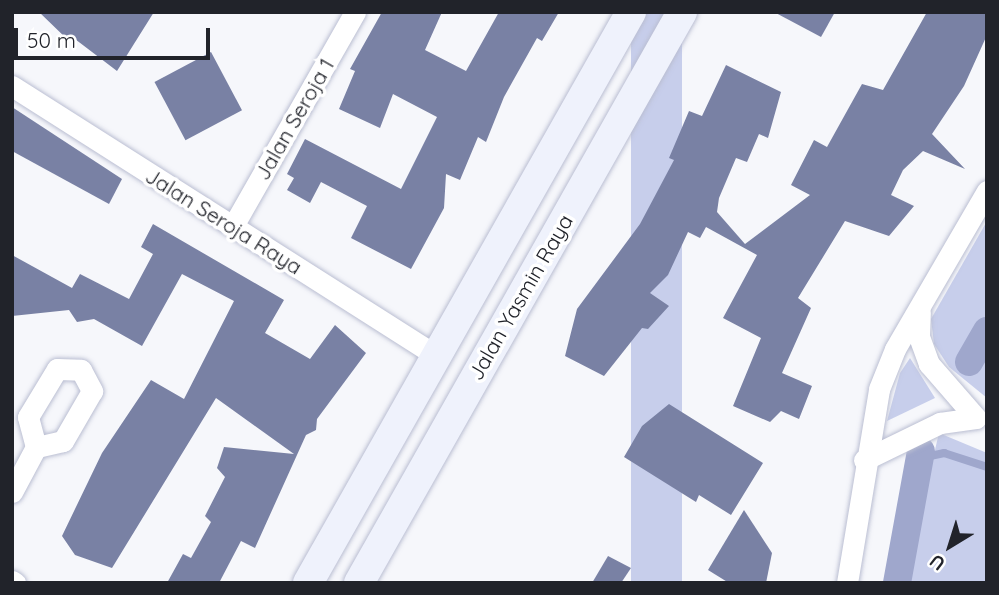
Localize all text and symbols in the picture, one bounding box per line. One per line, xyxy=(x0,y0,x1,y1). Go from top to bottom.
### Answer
scale bar xyxy=(18,14,214,58)
text: 50 m xyxy=(27,27,76,53)
street label: Jalan Seroja 1 xyxy=(249,54,339,184)
street label: Jalan Seroja Raya xyxy=(141,163,307,279)
street label: Jalan Yasmin Raya xyxy=(462,210,578,384)
north arrow xyxy=(915,511,985,581)
text: U xyxy=(924,549,950,576)

